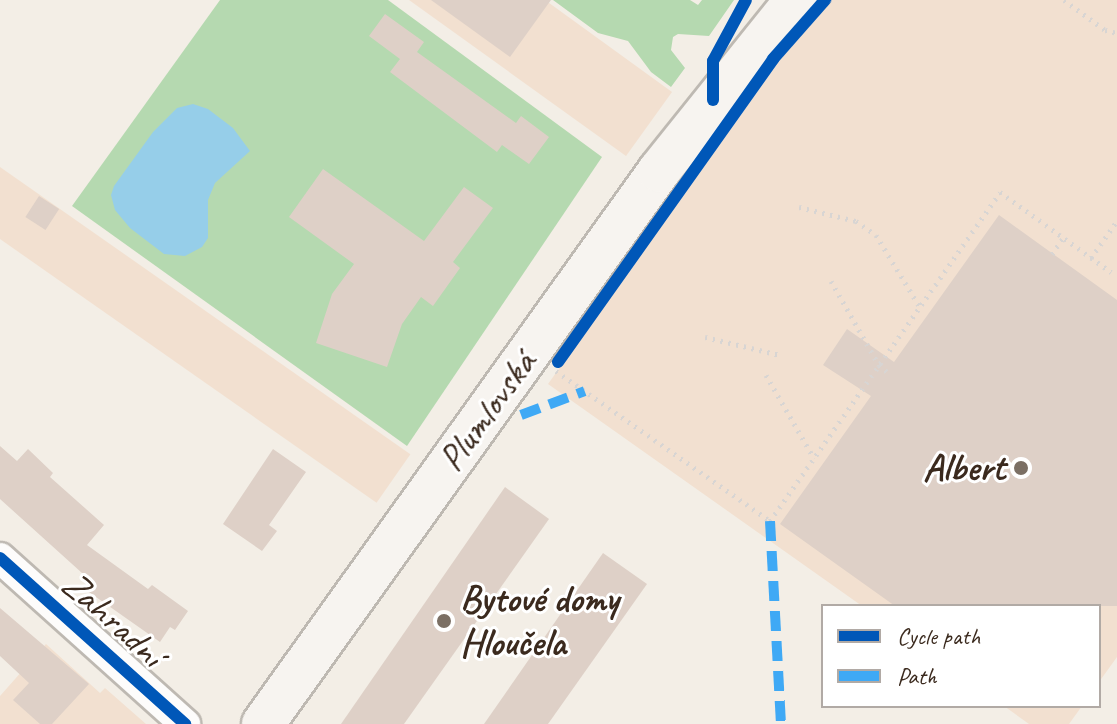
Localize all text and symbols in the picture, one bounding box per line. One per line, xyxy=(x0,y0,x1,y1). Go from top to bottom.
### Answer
street label: Plumlovská xyxy=(428,342,546,480)
place label: Albert xyxy=(923,445,1005,491)
marker: Albert xyxy=(1012,459,1030,477)
street label: Zahradní xyxy=(53,561,173,677)
place label: Bytové domy Hloučela xyxy=(460,576,619,666)
legend xyxy=(821,604,1101,708)
marker: Bytové domy Hloučela xyxy=(435,612,453,630)
text: Cycle path xyxy=(897,621,980,651)
text: Path xyxy=(897,661,937,691)

